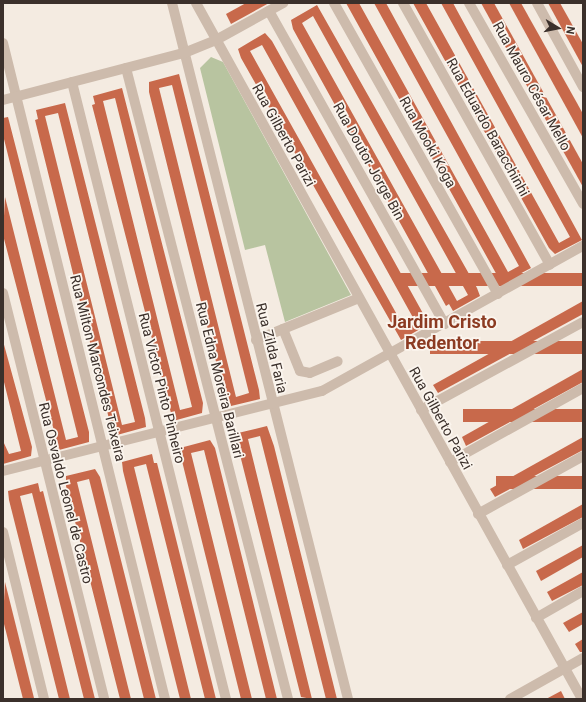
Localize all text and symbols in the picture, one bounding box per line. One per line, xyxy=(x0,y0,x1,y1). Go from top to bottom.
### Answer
north arrow xyxy=(538,8,578,48)
street label: Rua Mauro César Mello xyxy=(489,18,575,154)
text: N xyxy=(563,25,577,35)
street label: Rua Eduardo Baracchinhi xyxy=(443,55,533,199)
street label: Rua Gilberto Parizi xyxy=(249,81,319,189)
street label: Rua Mooki Koga xyxy=(396,93,460,191)
street label: Rua Doutor Jorge Bin xyxy=(330,99,408,223)
street label: Rua Milton Marcondes Teixeira xyxy=(67,273,129,463)
street label: Rua Edna Moreira Barillari xyxy=(192,300,248,460)
street label: Rua Zilda Faria xyxy=(253,301,291,395)
street label: Rua Victor Pinto Pinheiro xyxy=(135,311,189,465)
district label: Jardim Cristo Redentor xyxy=(387,312,497,354)
street label: Rua Gilberto Parizi xyxy=(406,364,476,472)
street label: Rua Osvaldo Leonel de Castro xyxy=(35,401,97,585)

